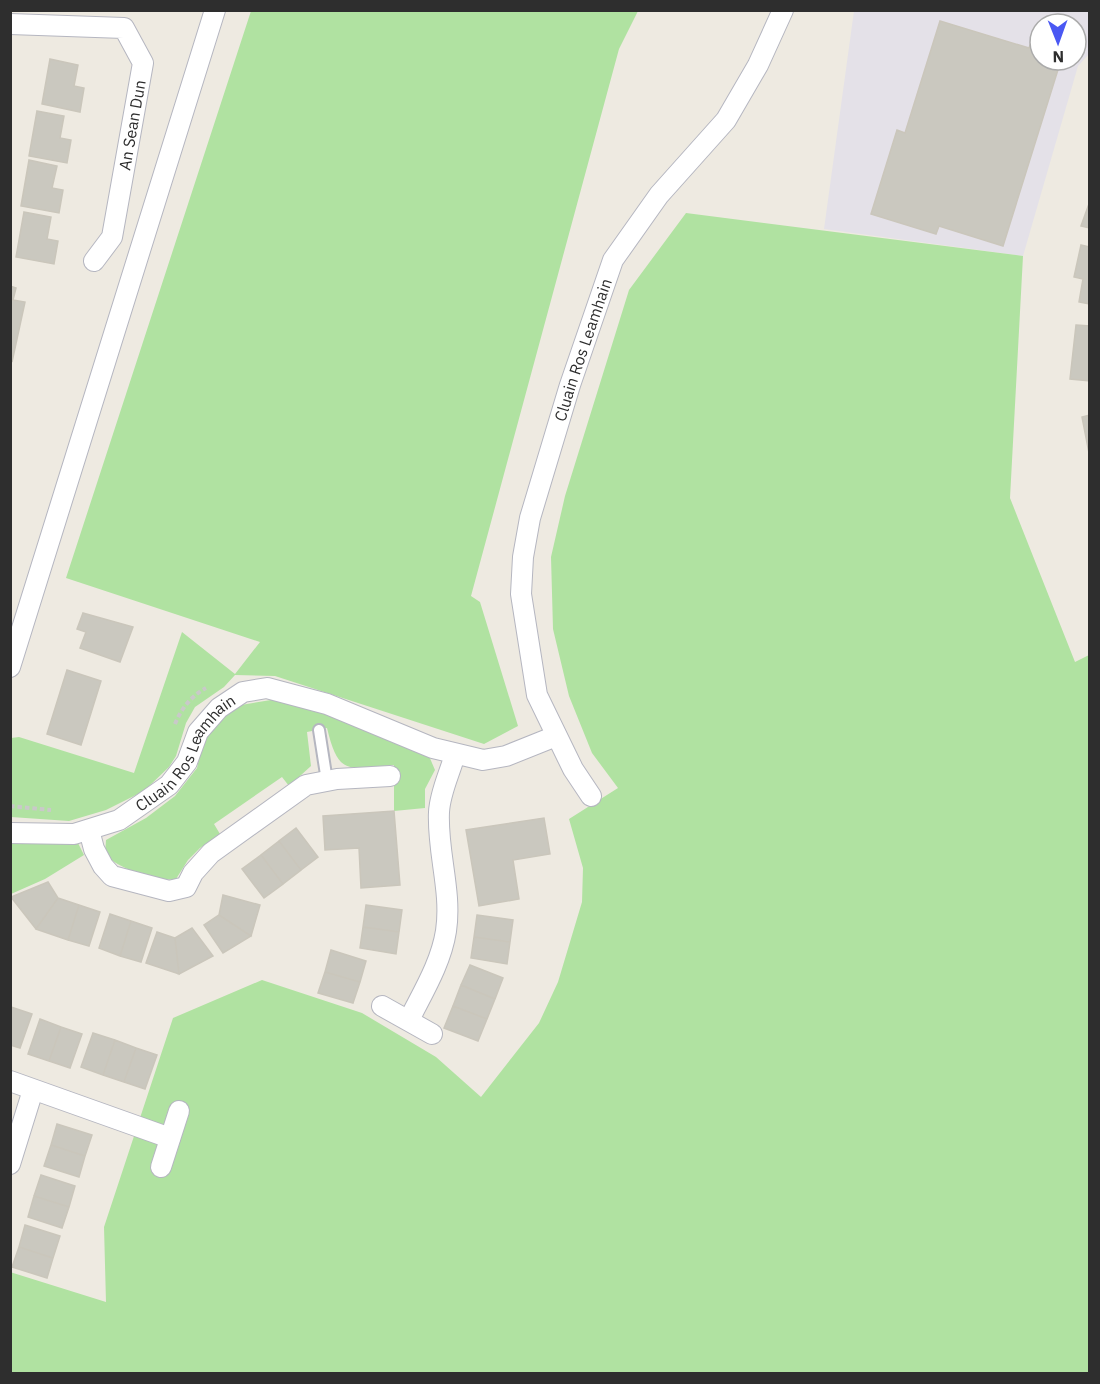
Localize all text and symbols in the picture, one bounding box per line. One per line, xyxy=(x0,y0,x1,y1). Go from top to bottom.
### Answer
north arrow xyxy=(1028,12,1088,72)
text: N xyxy=(1052,47,1064,67)
street label: An Sean Dun xyxy=(114,78,150,172)
street label: Cluain Ros Leamhain xyxy=(550,276,616,424)
street label: Cluain Ros Leamhain xyxy=(131,690,239,815)

